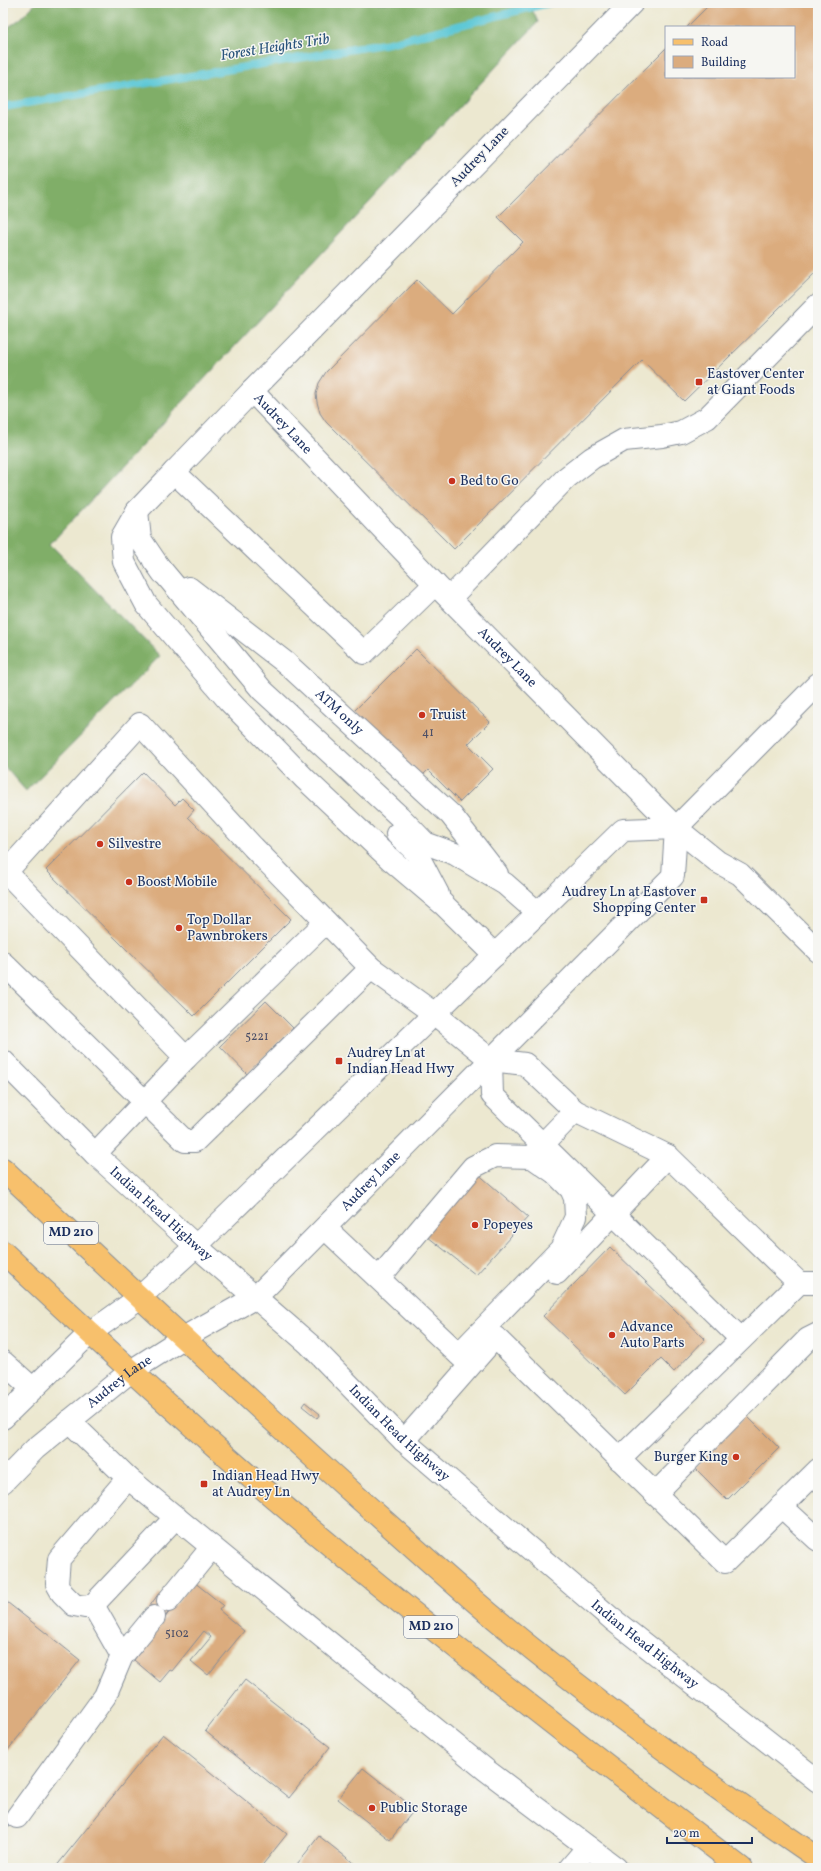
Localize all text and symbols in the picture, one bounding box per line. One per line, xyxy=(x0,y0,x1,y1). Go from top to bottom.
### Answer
legend xyxy=(665,26,795,78)
water label: Forest Heights Trib xyxy=(219,29,331,67)
text: Road xyxy=(701,35,728,51)
text: Building xyxy=(701,55,746,71)
street label: Audrey Lane xyxy=(446,122,514,191)
place label: Eastover Center at Giant Foods xyxy=(707,365,805,400)
marker: Eastover Center at Giant Foods xyxy=(694,377,704,387)
street label: Audrey Lane xyxy=(249,389,317,459)
place label: Bed to Go xyxy=(460,472,519,491)
marker: Bed to Go xyxy=(447,476,457,486)
street label: Audrey Lane xyxy=(473,623,542,692)
street label: ATM only xyxy=(311,685,368,740)
place label: Truist xyxy=(430,706,467,725)
marker: Truist xyxy=(417,710,427,720)
house number: 41 xyxy=(422,725,434,741)
place label: Silvestre xyxy=(108,835,162,854)
marker: Silvestre xyxy=(95,839,105,849)
place label: Boost Mobile xyxy=(137,873,217,892)
marker: Boost Mobile xyxy=(124,877,134,887)
place label: Audrey Ln at Eastover Shopping Center xyxy=(562,883,696,918)
marker: Audrey Ln at Eastover Shopping Center xyxy=(699,895,709,905)
place label: Top Dollar Pawnbrokers xyxy=(187,911,268,946)
marker: Top Dollar Pawnbrokers xyxy=(174,923,184,933)
house number: 5221 xyxy=(245,1029,269,1045)
place label: Audrey Ln at Indian Head Hwy xyxy=(347,1044,455,1079)
marker: Audrey Ln at Indian Head Hwy xyxy=(334,1056,344,1066)
street label: Audrey Lane xyxy=(337,1147,405,1215)
street label: Indian Head Highway xyxy=(105,1162,217,1266)
place label: Popeyes xyxy=(483,1216,533,1235)
marker: Popeyes xyxy=(470,1220,480,1230)
road number: MD 210 xyxy=(44,1222,98,1244)
place label: Advance Auto Parts xyxy=(620,1318,684,1353)
marker: Advance Auto Parts xyxy=(607,1330,617,1340)
street label: Audrey Lane xyxy=(83,1350,156,1413)
street label: Indian Head Highway xyxy=(344,1380,454,1486)
place label: Burger King xyxy=(654,1448,728,1467)
marker: Burger King xyxy=(731,1452,741,1462)
place label: Indian Head Hwy at Audrey Ln xyxy=(212,1467,320,1502)
marker: Indian Head Hwy at Audrey Ln xyxy=(199,1479,209,1489)
street label: Indian Head Highway xyxy=(587,1595,703,1694)
road number: MD 210 xyxy=(404,1616,458,1638)
house number: 5102 xyxy=(165,1626,189,1642)
place label: Public Storage xyxy=(380,1799,468,1818)
marker: Public Storage xyxy=(367,1803,377,1813)
scale bar xyxy=(667,1819,752,1845)
text: 20 m xyxy=(673,1826,700,1842)

